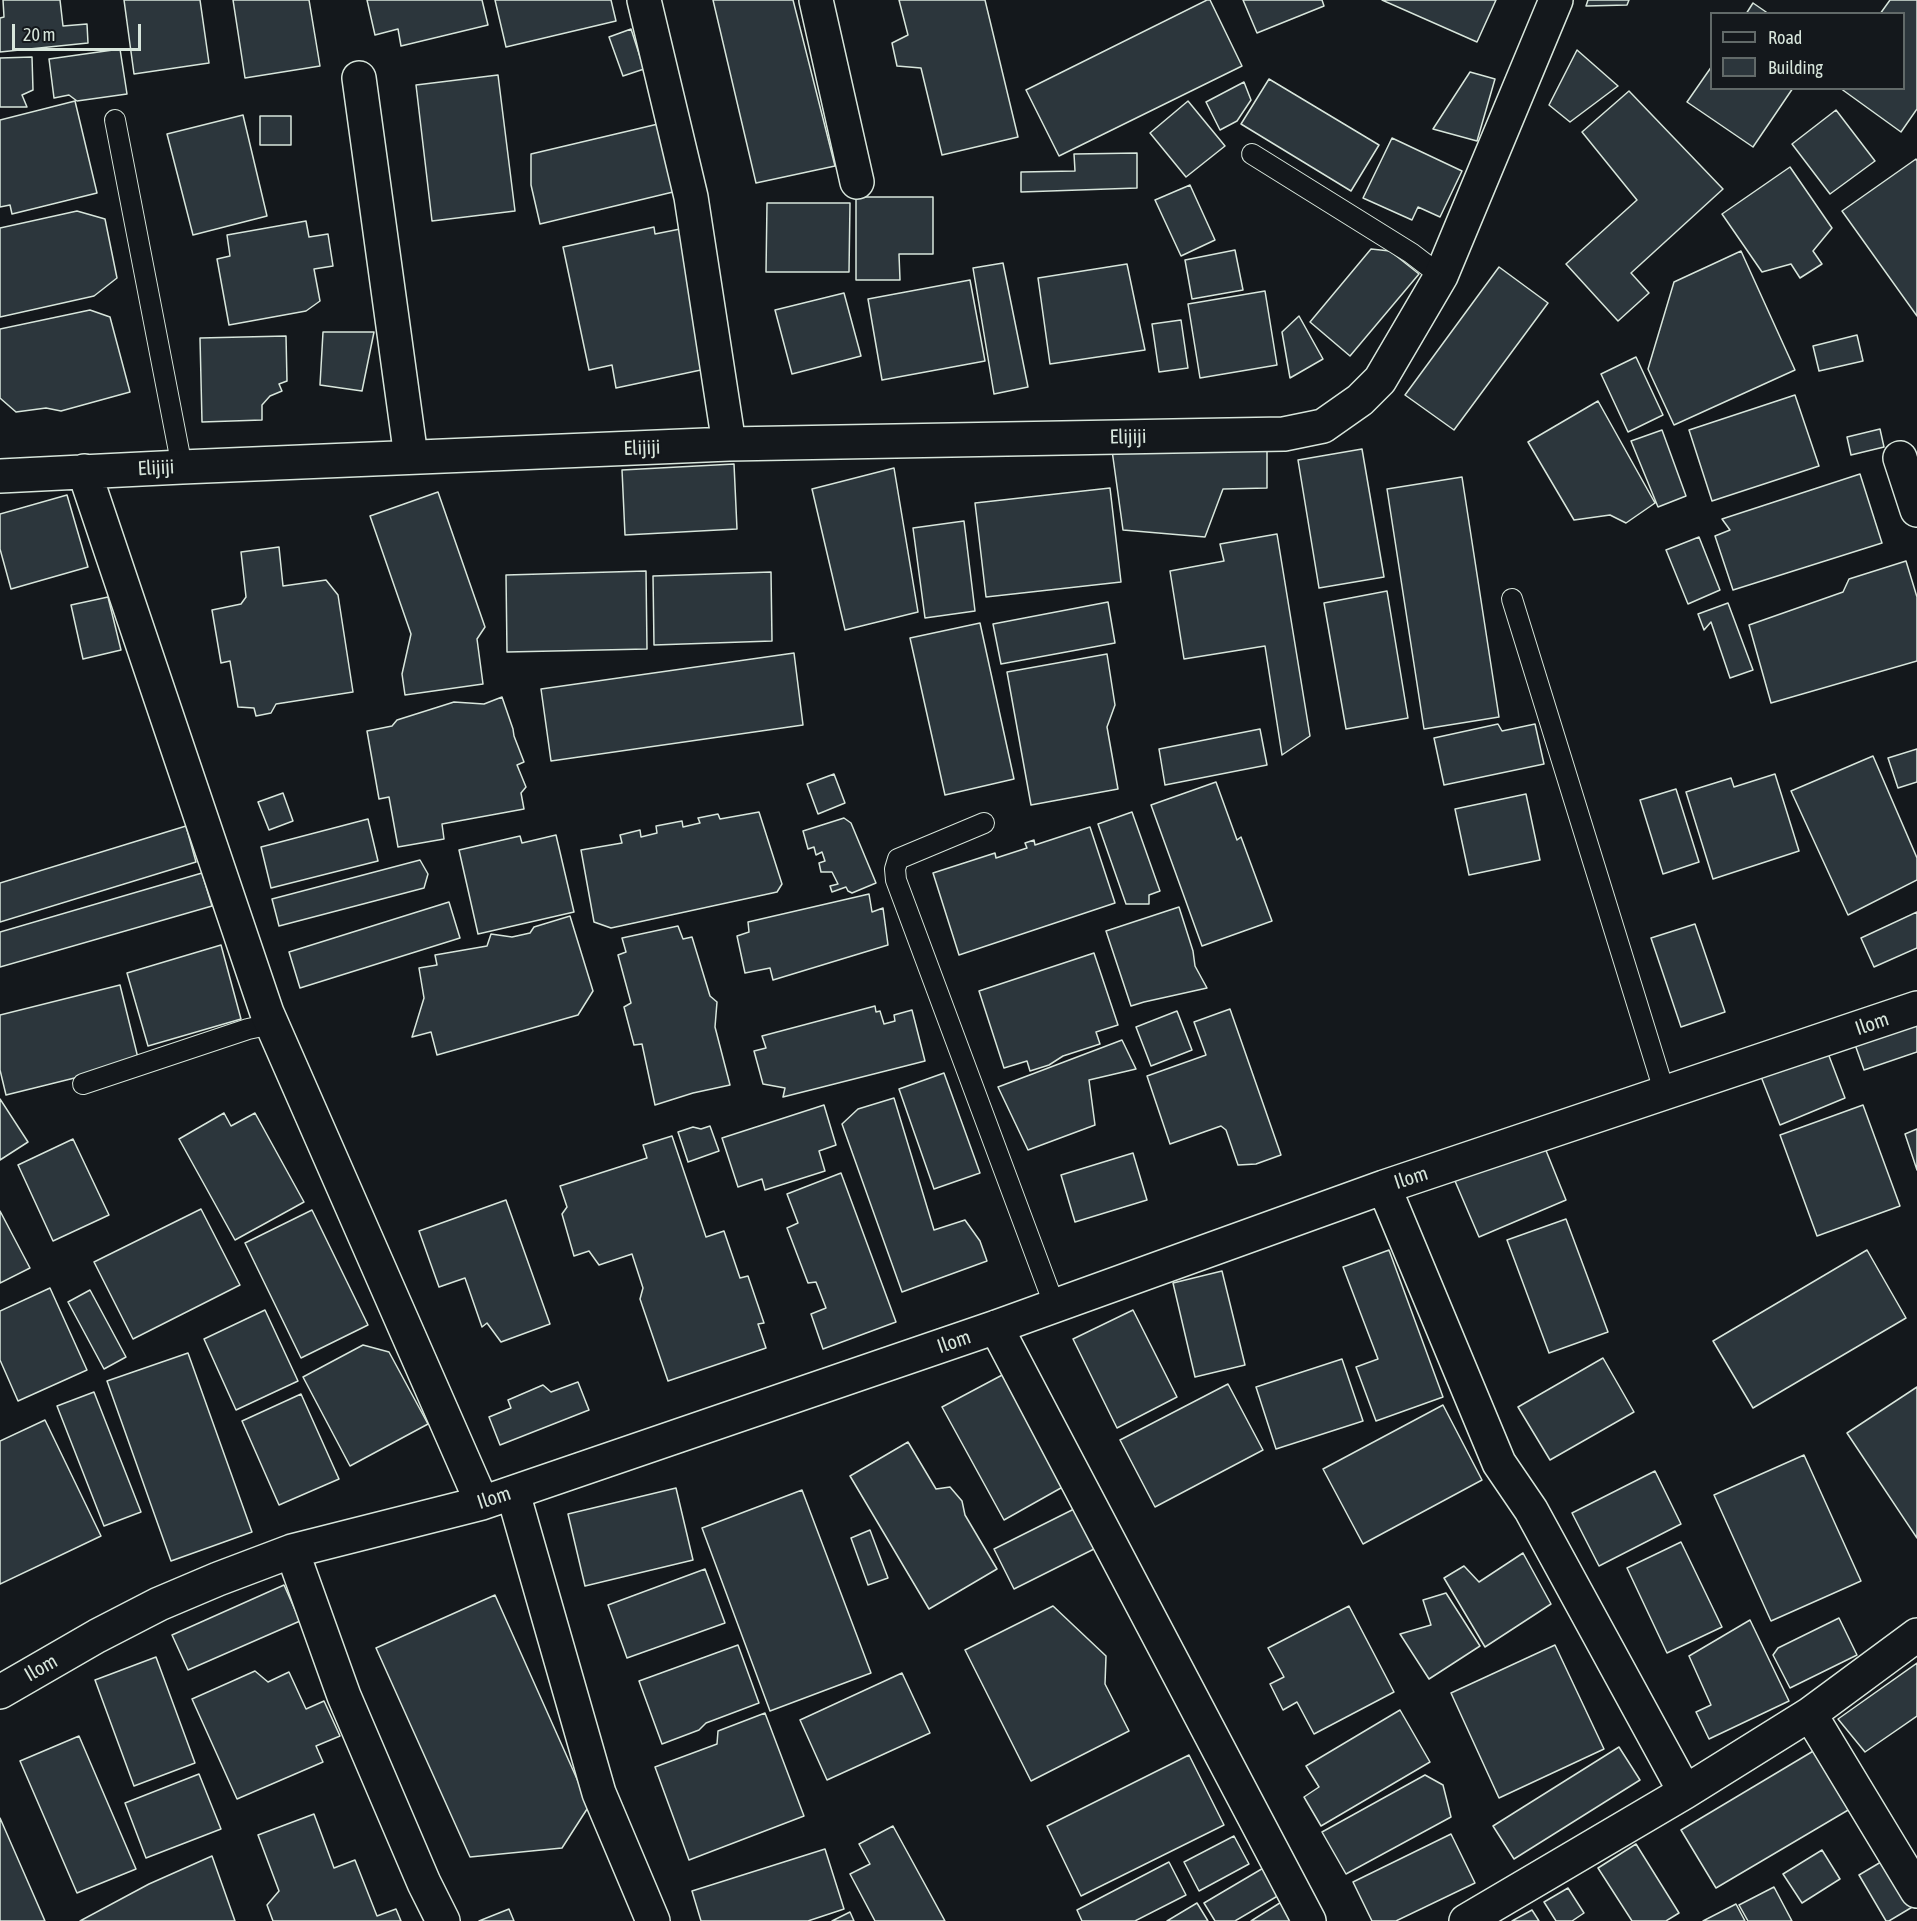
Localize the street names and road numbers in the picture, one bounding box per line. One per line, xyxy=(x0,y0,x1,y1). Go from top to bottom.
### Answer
street label: Elijiji xyxy=(1109,425,1147,449)
street label: Elijiji xyxy=(623,435,661,461)
street label: Elijiji xyxy=(137,455,175,481)
street label: Ilom xyxy=(1852,1007,1892,1041)
street label: Ilom xyxy=(1391,1161,1431,1195)
street label: Ilom xyxy=(934,1325,974,1359)
street label: Ilom xyxy=(474,1481,514,1515)
street label: Ilom xyxy=(20,1649,62,1687)

